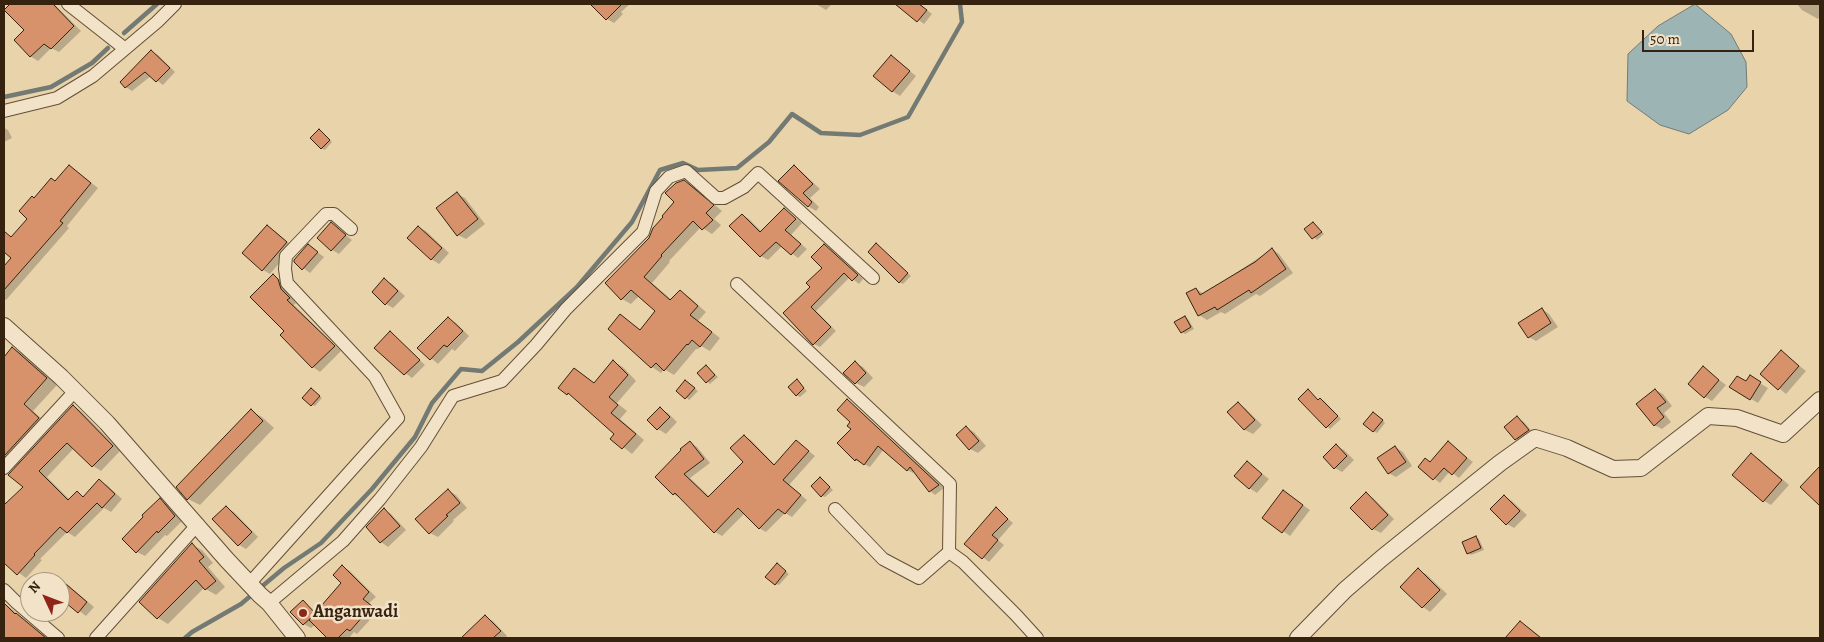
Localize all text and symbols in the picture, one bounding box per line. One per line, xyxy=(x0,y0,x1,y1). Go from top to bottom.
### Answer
scale bar xyxy=(1644,20,1756,52)
text: 50 m xyxy=(1650,29,1680,49)
north arrow xyxy=(20,572,70,622)
text: N xyxy=(24,577,45,597)
place label: Anganwadi xyxy=(313,602,398,624)
marker: Anganwadi xyxy=(297,607,309,619)

